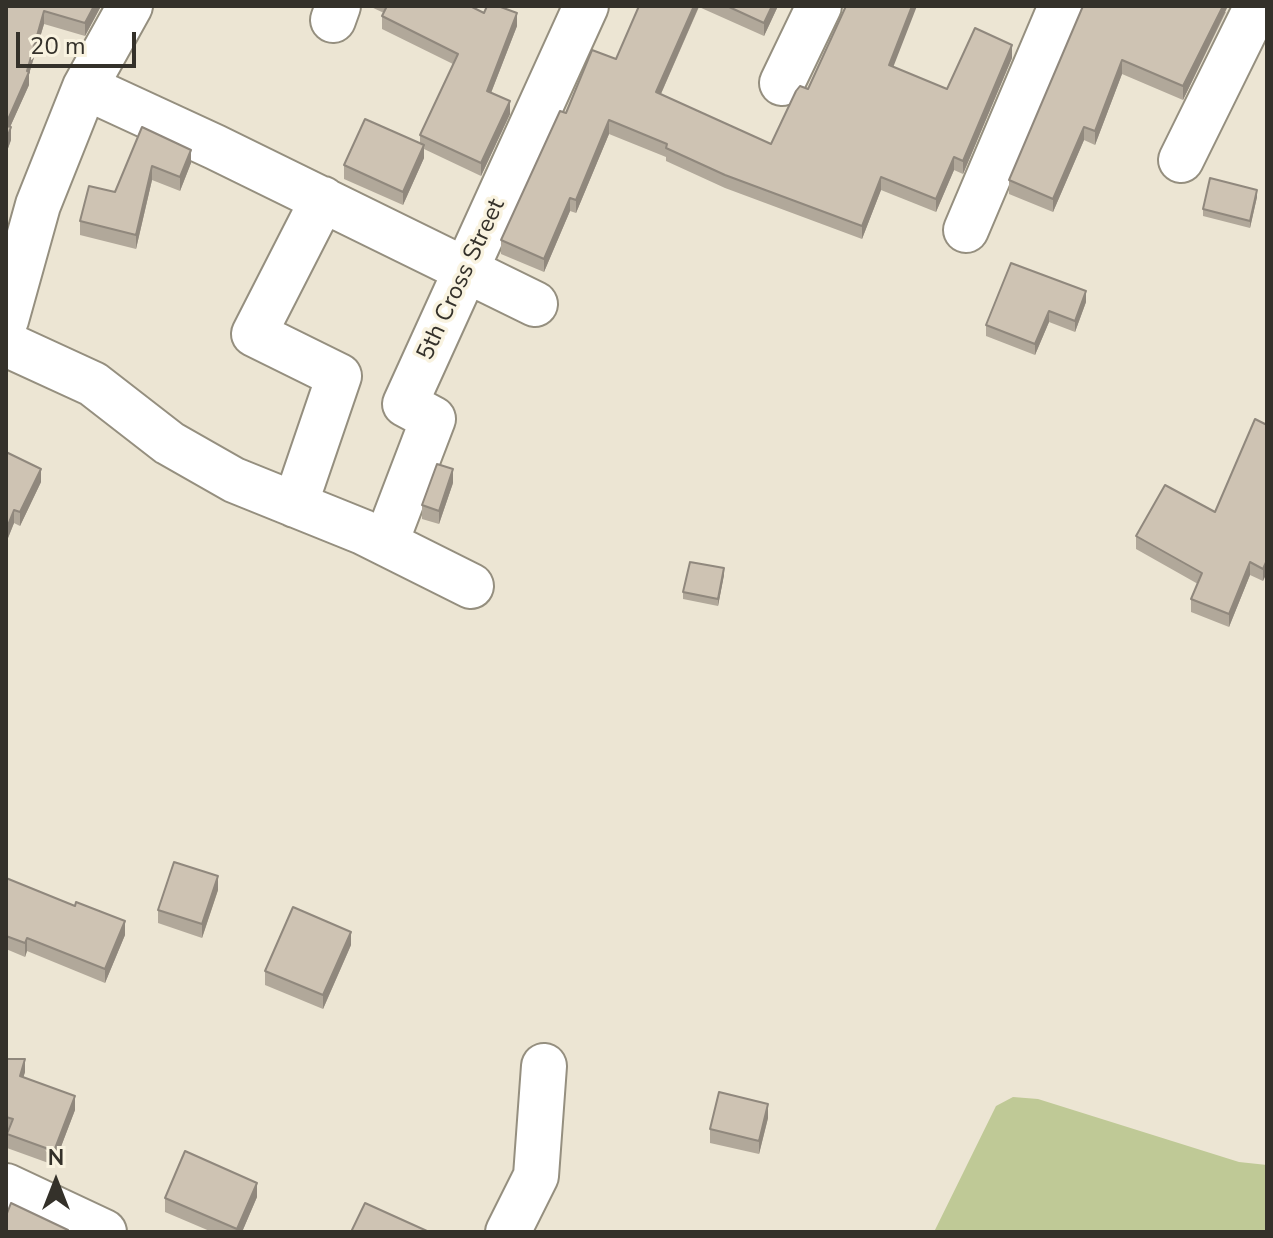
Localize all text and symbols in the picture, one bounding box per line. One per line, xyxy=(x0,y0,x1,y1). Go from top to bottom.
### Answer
scale bar xyxy=(20,16,140,66)
text: 20 m xyxy=(30,30,86,62)
street label: 5th Cross Street xyxy=(412,194,512,366)
north arrow xyxy=(16,1142,96,1222)
text: N xyxy=(48,1143,64,1173)

